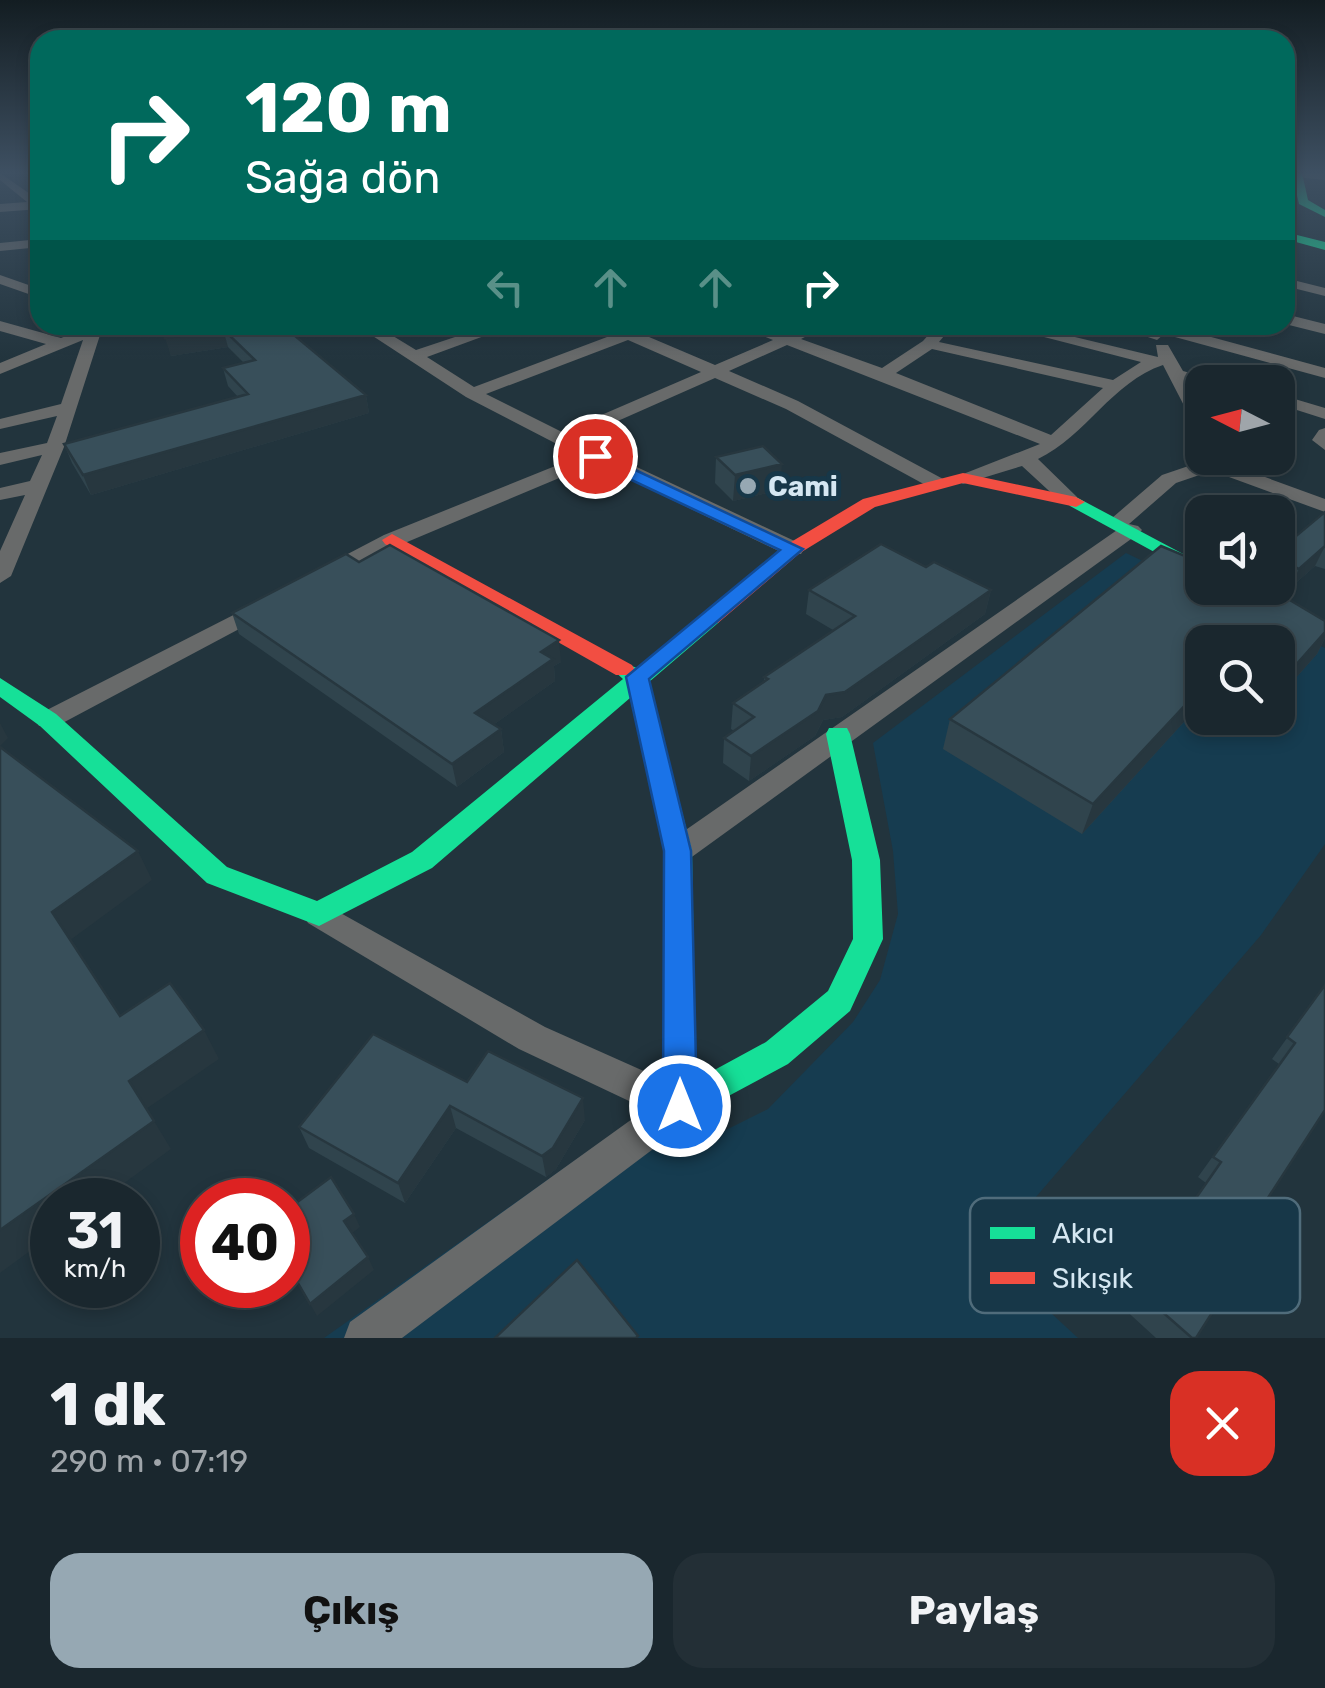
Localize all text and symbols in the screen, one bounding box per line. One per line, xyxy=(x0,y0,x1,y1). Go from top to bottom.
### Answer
text: 120 m xyxy=(245,67,452,150)
icon: right xyxy=(80,70,210,200)
text: Sağa dön xyxy=(245,151,440,204)
icon: left xyxy=(478,260,533,315)
icon: ahead xyxy=(583,260,638,315)
icon: ahead xyxy=(688,260,743,315)
icon: right xyxy=(793,260,848,315)
north arrow xyxy=(1185,365,1295,475)
map controls xyxy=(1185,365,1295,735)
pin xyxy=(553,414,638,499)
icon: arrive xyxy=(568,429,623,484)
place label: Cami xyxy=(768,470,838,503)
marker: Cami xyxy=(737,475,759,497)
button: sound xyxy=(1185,495,1295,605)
button: search xyxy=(1185,625,1295,735)
position arrow xyxy=(628,1054,732,1158)
speed limit sign: 40 xyxy=(180,1178,310,1308)
legend xyxy=(970,1198,1300,1313)
text: 31 xyxy=(66,1201,124,1261)
text: Akıcı xyxy=(1052,1217,1114,1250)
text: km/h xyxy=(64,1254,126,1283)
text: Sıkışık xyxy=(1052,1262,1133,1295)
text: 1 dk xyxy=(50,1369,166,1440)
button: close xyxy=(1170,1371,1275,1476)
text: 290 m · 07:19 xyxy=(50,1442,248,1480)
button: Çıkış xyxy=(50,1553,653,1668)
button: Paylaş xyxy=(673,1553,1275,1668)

